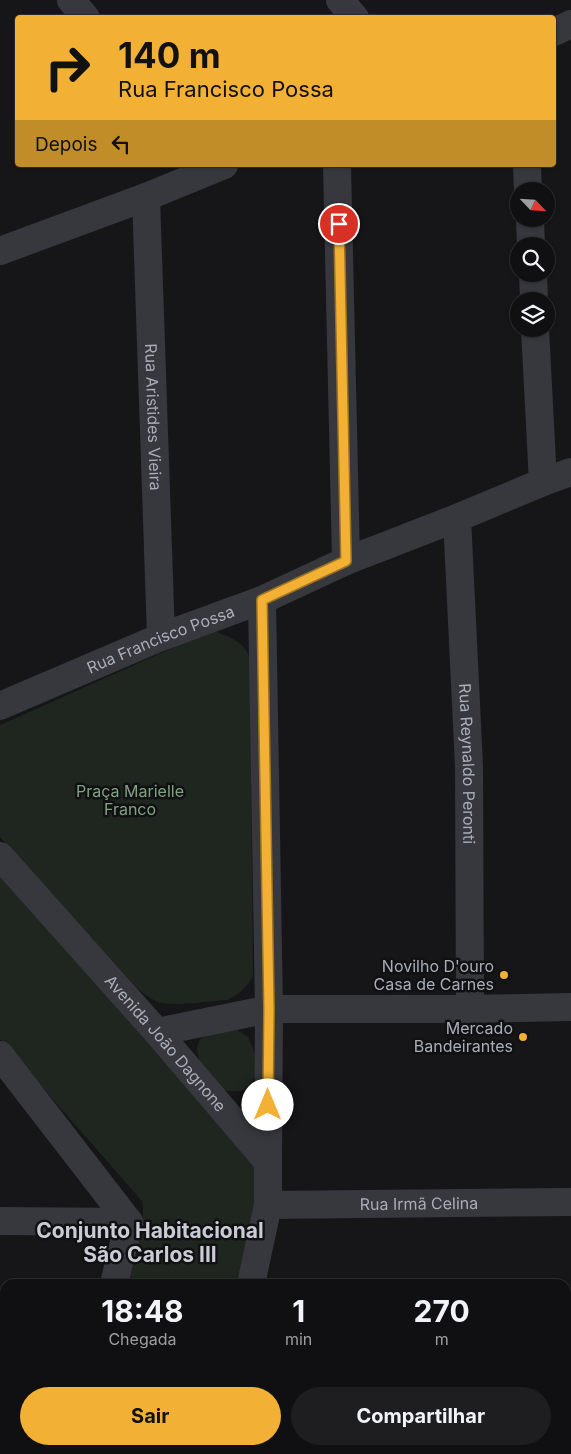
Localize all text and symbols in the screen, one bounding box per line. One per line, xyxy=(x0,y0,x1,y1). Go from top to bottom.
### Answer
text: 140 m xyxy=(118,34,221,76)
icon: right xyxy=(35,35,100,100)
text: Rua Francisco Possa xyxy=(118,76,334,102)
icon: left xyxy=(107,130,135,158)
text: Depois xyxy=(35,133,97,156)
north arrow xyxy=(510,182,555,228)
map controls xyxy=(510,182,555,337)
pin xyxy=(318,203,360,245)
icon: arrive xyxy=(325,210,353,238)
button: search xyxy=(510,237,555,282)
button: layers xyxy=(510,292,555,337)
street label: Rua Aristides Vieira xyxy=(141,343,166,491)
street label: Rua Francisco Possa xyxy=(84,601,237,678)
street label: Rua Reynaldo Peronti xyxy=(455,683,479,844)
park label: Praça Marielle Franco xyxy=(76,781,184,819)
place label: Novilho D'ouro Casa de Carnes xyxy=(374,956,494,994)
marker: Novilho D'ouro Casa de Carnes xyxy=(498,969,510,981)
street label: Avenida João Dagnone xyxy=(101,971,231,1116)
place label: Mercado Bandeirantes xyxy=(414,1018,513,1056)
marker: Mercado Bandeirantes xyxy=(517,1031,529,1043)
position arrow xyxy=(241,1078,293,1130)
street label: Rua Irmã Celina xyxy=(360,1193,478,1214)
district label: Conjunto Habitacional São Carlos III xyxy=(36,1218,264,1267)
text: 18:48 xyxy=(101,1293,184,1329)
text: 1 xyxy=(292,1293,305,1329)
text: 270 xyxy=(414,1293,470,1329)
text: Chegada xyxy=(108,1329,176,1349)
text: min xyxy=(285,1329,312,1349)
text: m xyxy=(435,1329,449,1349)
button: Sair xyxy=(20,1387,281,1445)
button: Compartilhar xyxy=(291,1387,551,1445)

